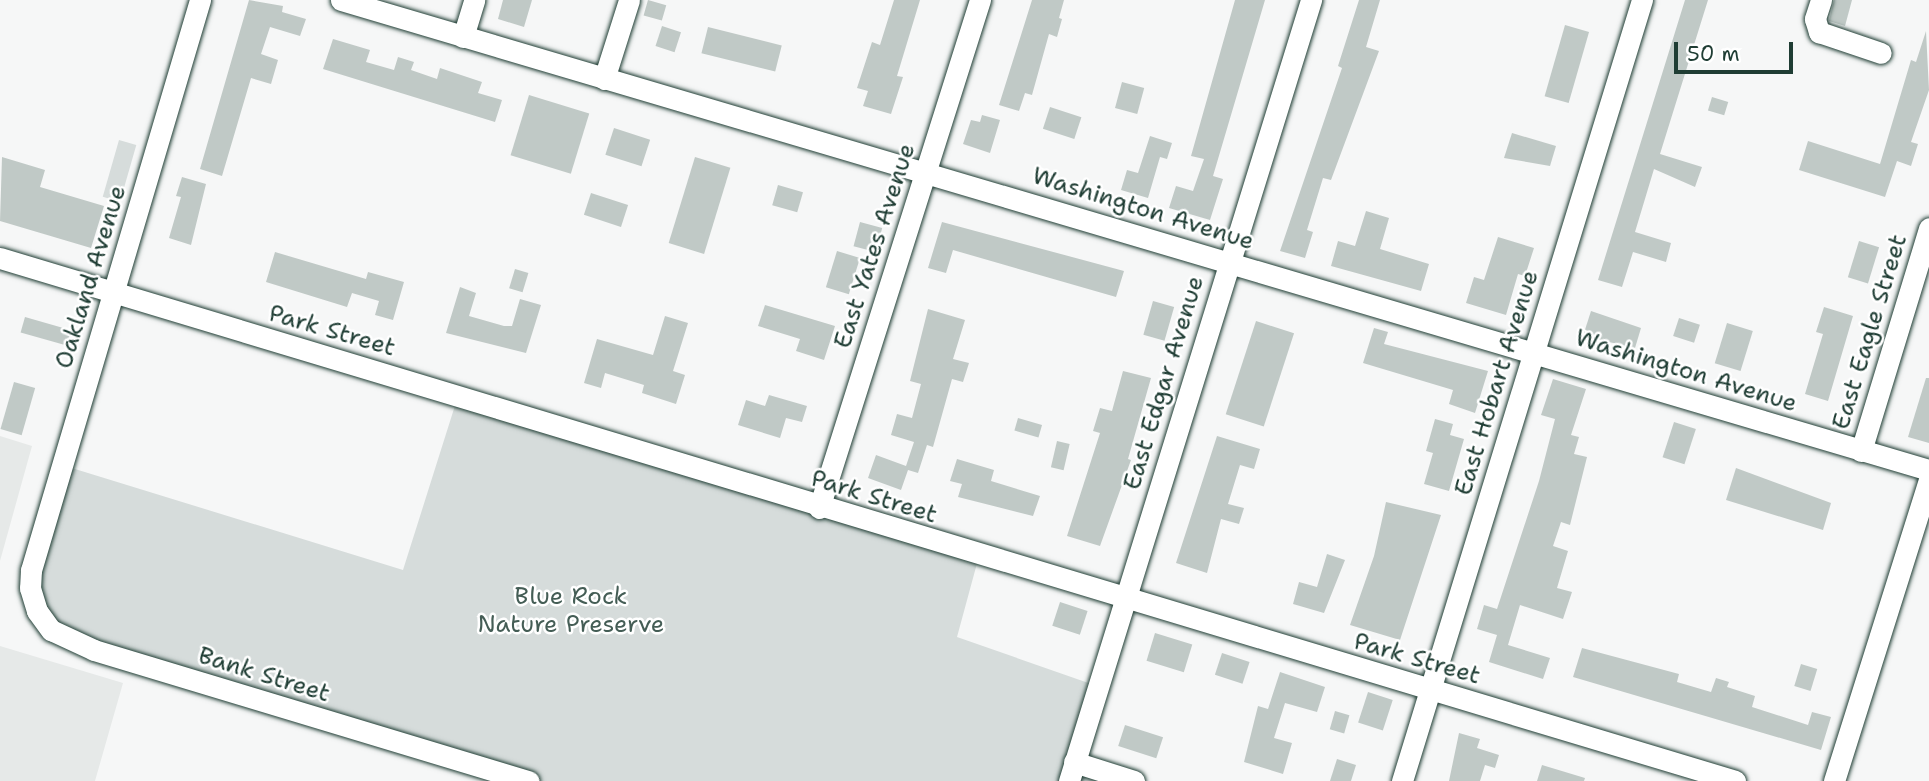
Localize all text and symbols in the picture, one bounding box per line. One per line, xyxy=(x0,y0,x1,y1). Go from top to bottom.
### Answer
scale bar xyxy=(1677,28,1796,72)
text: 50 m xyxy=(1687,40,1740,68)
street label: East Yates Avenue xyxy=(828,140,922,352)
street label: Washington Avenue xyxy=(1029,162,1257,256)
street label: Oakland Avenue xyxy=(49,182,133,372)
street label: East Eagle Street xyxy=(1827,231,1913,433)
street label: East Hobart Avenue xyxy=(1449,267,1545,499)
street label: East Edgar Avenue xyxy=(1118,273,1210,493)
street label: Park Street xyxy=(265,299,399,363)
street label: Washington Avenue xyxy=(1572,324,1800,418)
street label: Park Street xyxy=(808,464,940,530)
park label: Blue Rock Nature Preserve xyxy=(478,583,664,639)
street label: Park Street xyxy=(1350,627,1484,691)
street label: Bank Street xyxy=(195,641,333,709)

